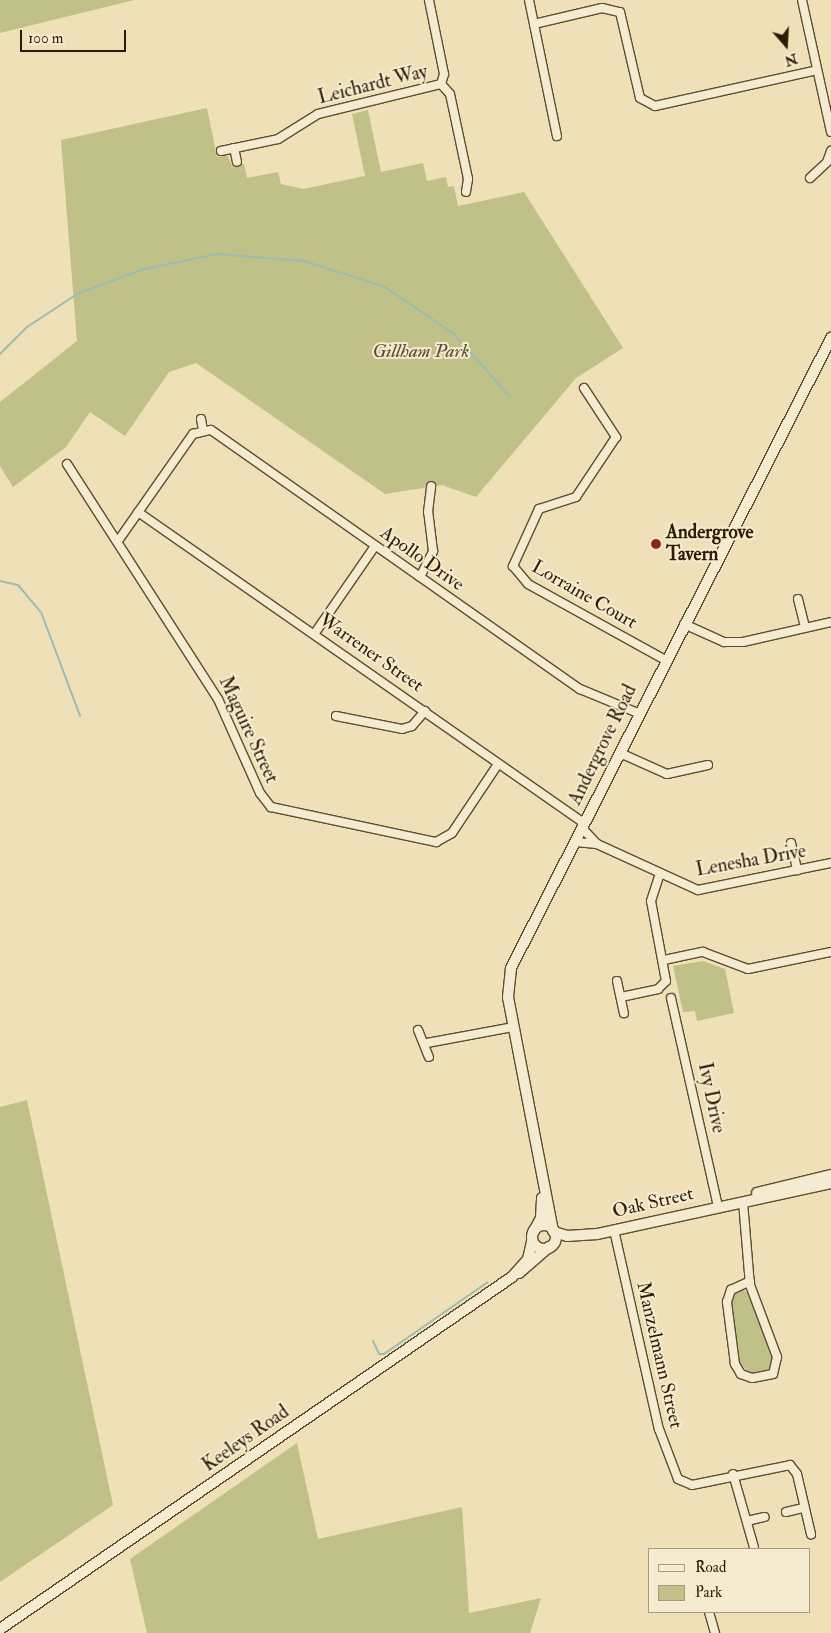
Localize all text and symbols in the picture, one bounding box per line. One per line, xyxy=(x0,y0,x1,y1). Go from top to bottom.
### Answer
scale bar xyxy=(22,20,129,52)
north arrow xyxy=(761,20,811,70)
text: 100 m xyxy=(28,29,63,48)
text: N xyxy=(782,50,800,70)
street label: Leichardt Way xyxy=(316,60,430,110)
park label: Gillham Park xyxy=(373,341,469,363)
street label: Apollo Drive xyxy=(376,522,468,596)
place label: Andergrove Tavern xyxy=(666,522,753,566)
marker: Andergrove Tavern xyxy=(650,538,662,550)
street label: Lorraine Court xyxy=(527,556,641,634)
street label: Warrener Street xyxy=(314,609,428,697)
street label: Maguire Street xyxy=(213,673,283,787)
street label: Andergrove Road xyxy=(564,681,642,809)
street label: Lenesha Drive xyxy=(694,840,808,882)
street label: Ivy Drive xyxy=(692,1061,730,1135)
street label: Oak Street xyxy=(610,1183,696,1223)
street label: Manzelmann Street xyxy=(631,1279,687,1431)
street label: Keeleys Road xyxy=(198,1401,294,1477)
legend xyxy=(648,1548,811,1613)
text: Road xyxy=(695,1558,726,1577)
text: Park xyxy=(695,1583,722,1602)

